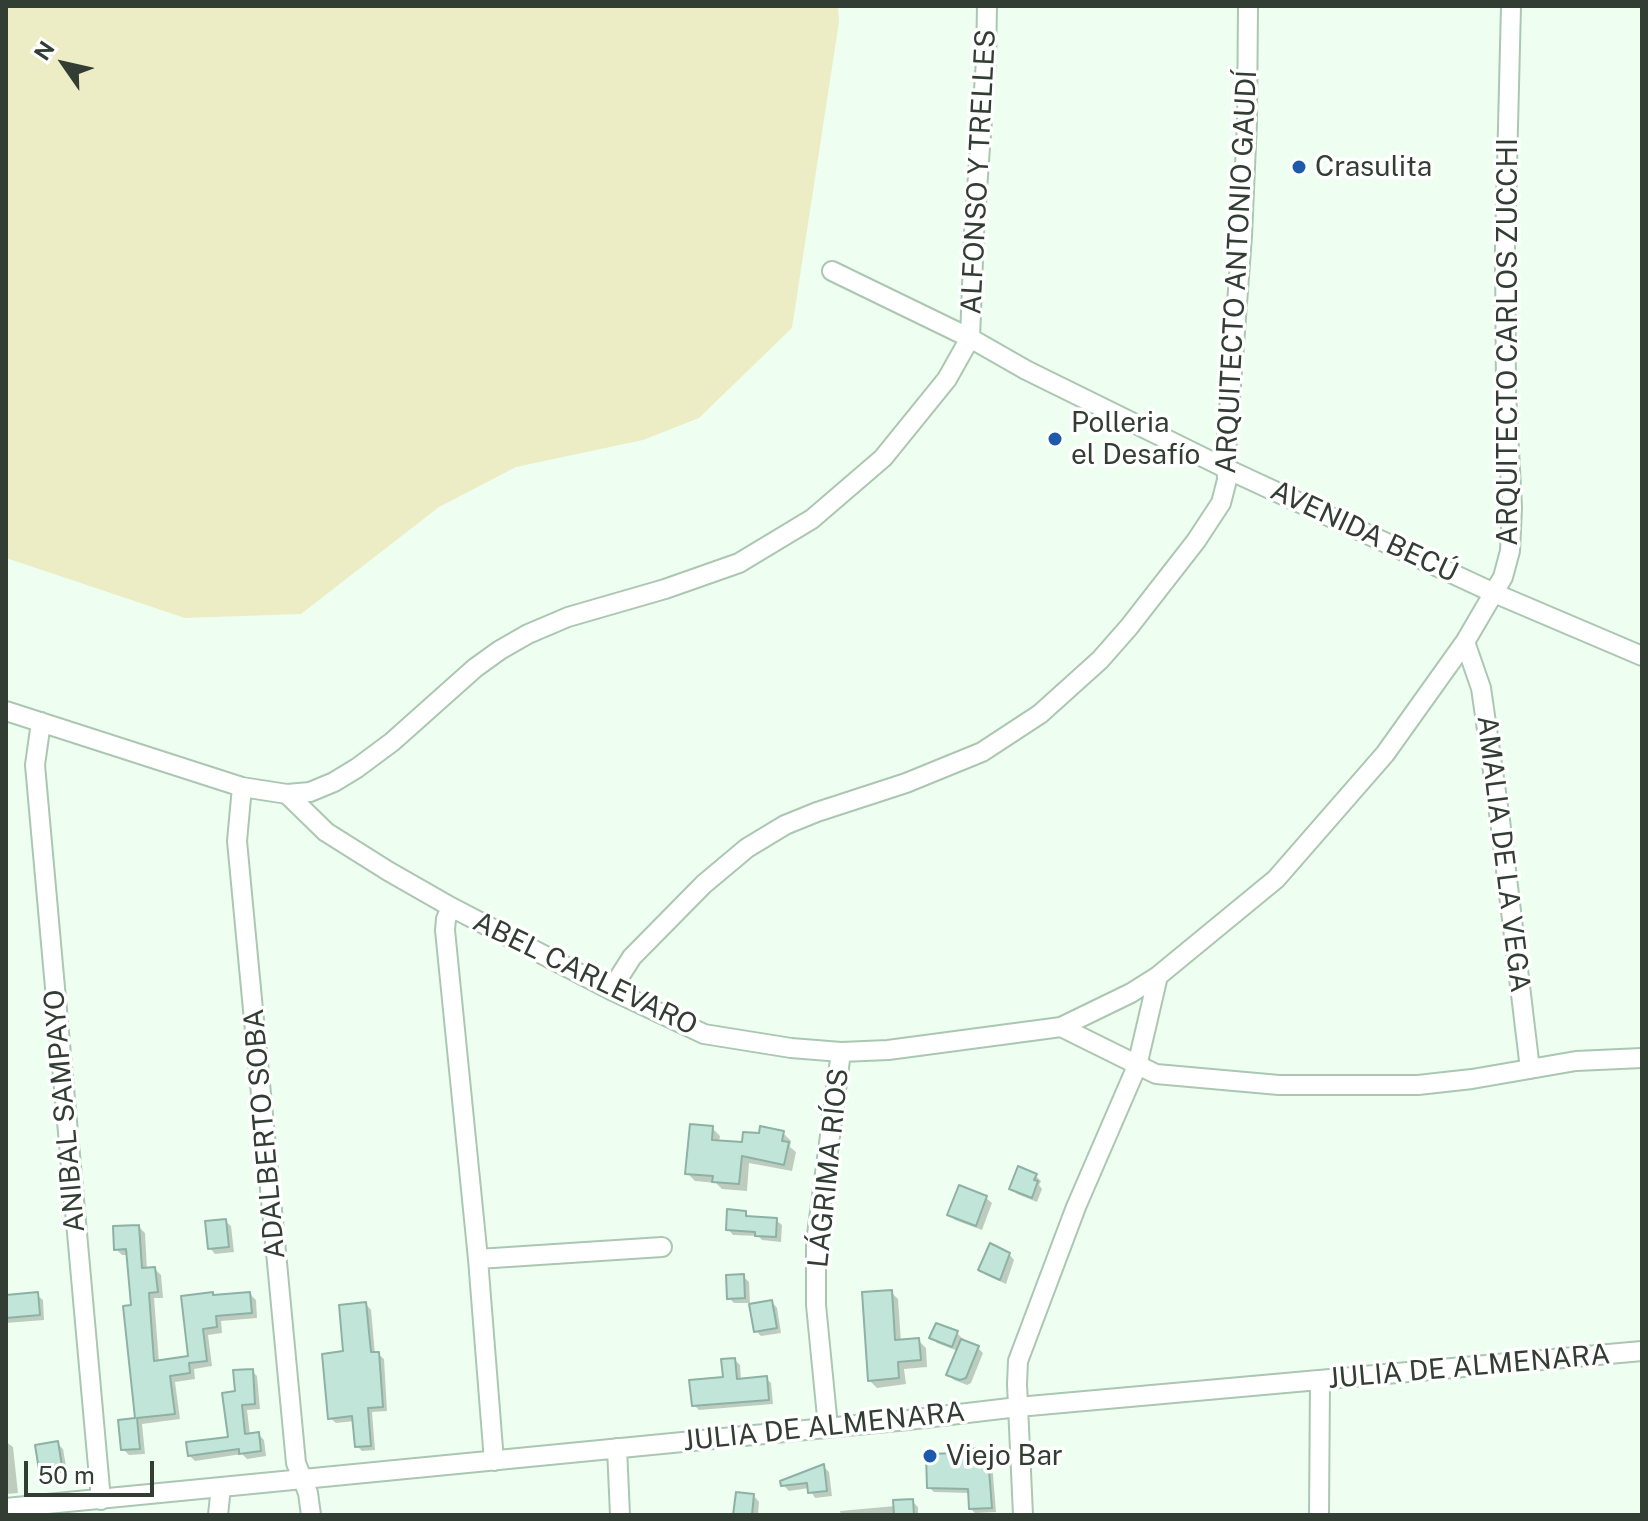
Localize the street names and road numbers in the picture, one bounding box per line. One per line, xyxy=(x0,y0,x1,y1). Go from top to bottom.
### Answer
street label: ALFONSO Y TRELLES xyxy=(955,29,1003,315)
street label: ARQUITECTO ANTONIO GAUDÍ xyxy=(1210,69,1264,475)
street label: ARQUITECTO CARLOS ZUCCHI xyxy=(1491,138,1525,546)
street label: AVENIDA BECÚ xyxy=(1265,474,1463,590)
street label: AMALIA DE LA VEGA xyxy=(1469,714,1537,994)
street label: ABEL CARLEVARO xyxy=(467,905,703,1043)
street label: ANIBAL SAMPAYO xyxy=(38,988,92,1234)
street label: ADALBERTO SOBA xyxy=(237,1008,293,1260)
street label: LÁGRIMA RÍOS xyxy=(802,1067,856,1269)
street label: JULIA DE ALMENARA xyxy=(1326,1338,1612,1396)
street label: JULIA DE ALMENARA xyxy=(681,1395,967,1459)

